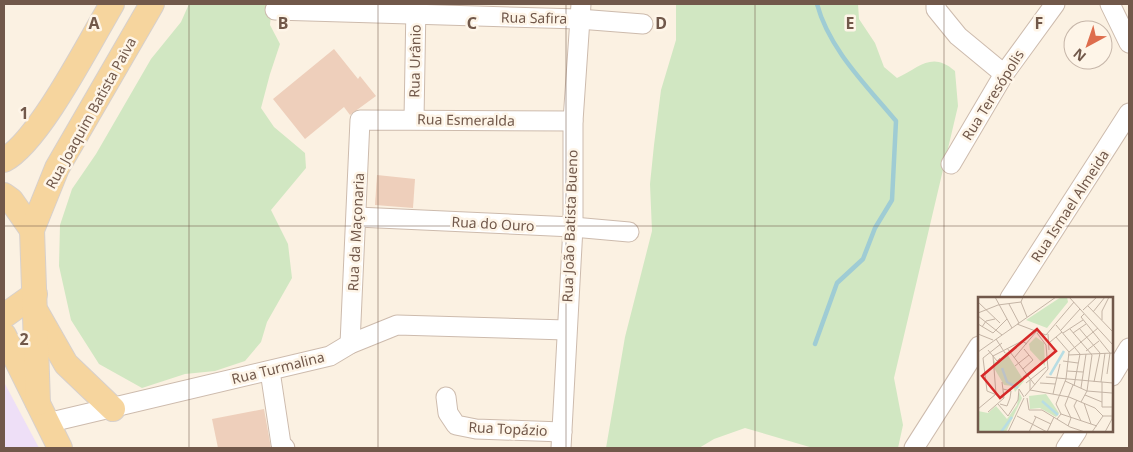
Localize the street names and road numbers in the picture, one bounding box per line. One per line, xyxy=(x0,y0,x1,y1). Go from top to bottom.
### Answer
street label: Rua Safira xyxy=(501,7,567,28)
street label: Rua Urânio xyxy=(404,24,425,98)
street label: Rua Joaquim Batista Paiva xyxy=(41,34,140,192)
street label: Rua Teresópolis xyxy=(957,46,1028,144)
street label: Rua Esmeralda xyxy=(417,109,515,130)
street label: Rua Ismael Almeida xyxy=(1026,146,1113,265)
street label: Rua João Batista Bueno xyxy=(557,149,582,303)
street label: Rua da Maçonaria xyxy=(343,172,368,292)
street label: Rua do Ouro xyxy=(451,212,535,235)
street label: Rua Turmalina xyxy=(229,347,326,388)
street label: Rua Topázio xyxy=(468,417,548,440)

